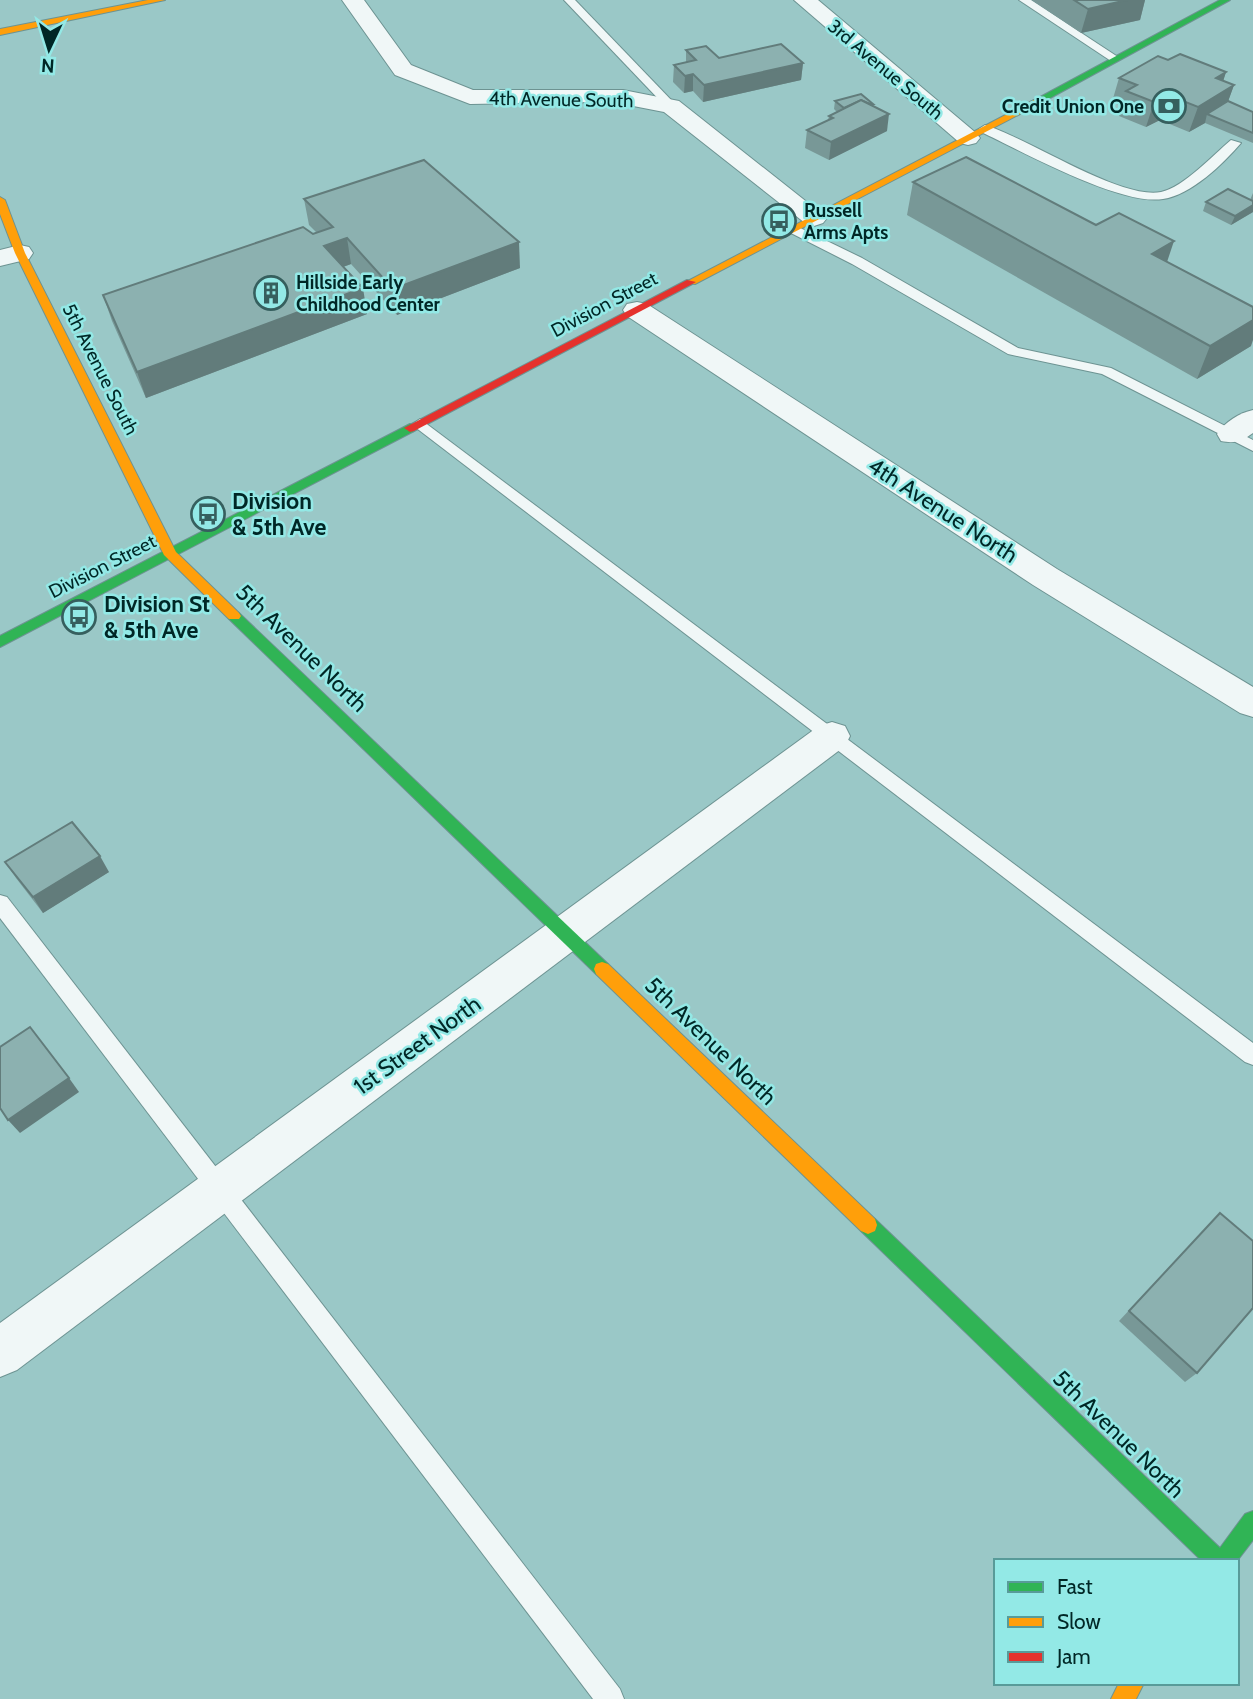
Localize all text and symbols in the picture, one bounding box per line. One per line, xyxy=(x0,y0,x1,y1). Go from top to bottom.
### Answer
north arrow xyxy=(14,14,84,84)
street label: 3rd Avenue South xyxy=(823,14,948,124)
text: N xyxy=(40,54,55,77)
street label: 4th Avenue South xyxy=(488,87,634,112)
bank icon: Credit Union One xyxy=(1150,87,1188,125)
place label: Credit Union One xyxy=(1002,95,1144,118)
place label: Russell Arms Apts xyxy=(804,199,888,244)
bus stop icon: Russell Arms Apts xyxy=(760,202,798,240)
street label: Division Street xyxy=(547,267,662,342)
place label: Hillside Early Childhood Center xyxy=(296,271,440,316)
building icon: Hillside Early Childhood Center xyxy=(252,274,290,312)
street label: 5th Avenue South xyxy=(58,300,143,439)
street label: 4th Avenue North xyxy=(863,451,1023,569)
place label: Division & 5th Ave xyxy=(232,487,326,541)
bus stop icon: Division & 5th Ave xyxy=(189,495,227,533)
street label: Division Street xyxy=(45,529,160,603)
street label: 5th Avenue North xyxy=(230,578,374,718)
place label: Division St & 5th Ave xyxy=(104,590,210,644)
bus stop icon: Division St & 5th Ave xyxy=(60,598,98,636)
street label: 5th Avenue North xyxy=(639,971,783,1111)
street label: 1st Street North xyxy=(348,990,486,1100)
street label: 5th Avenue North xyxy=(1047,1364,1191,1504)
legend xyxy=(994,1559,1239,1685)
text: Fast xyxy=(1057,1574,1093,1599)
text: Slow xyxy=(1057,1609,1101,1634)
text: Jam xyxy=(1056,1644,1091,1669)

